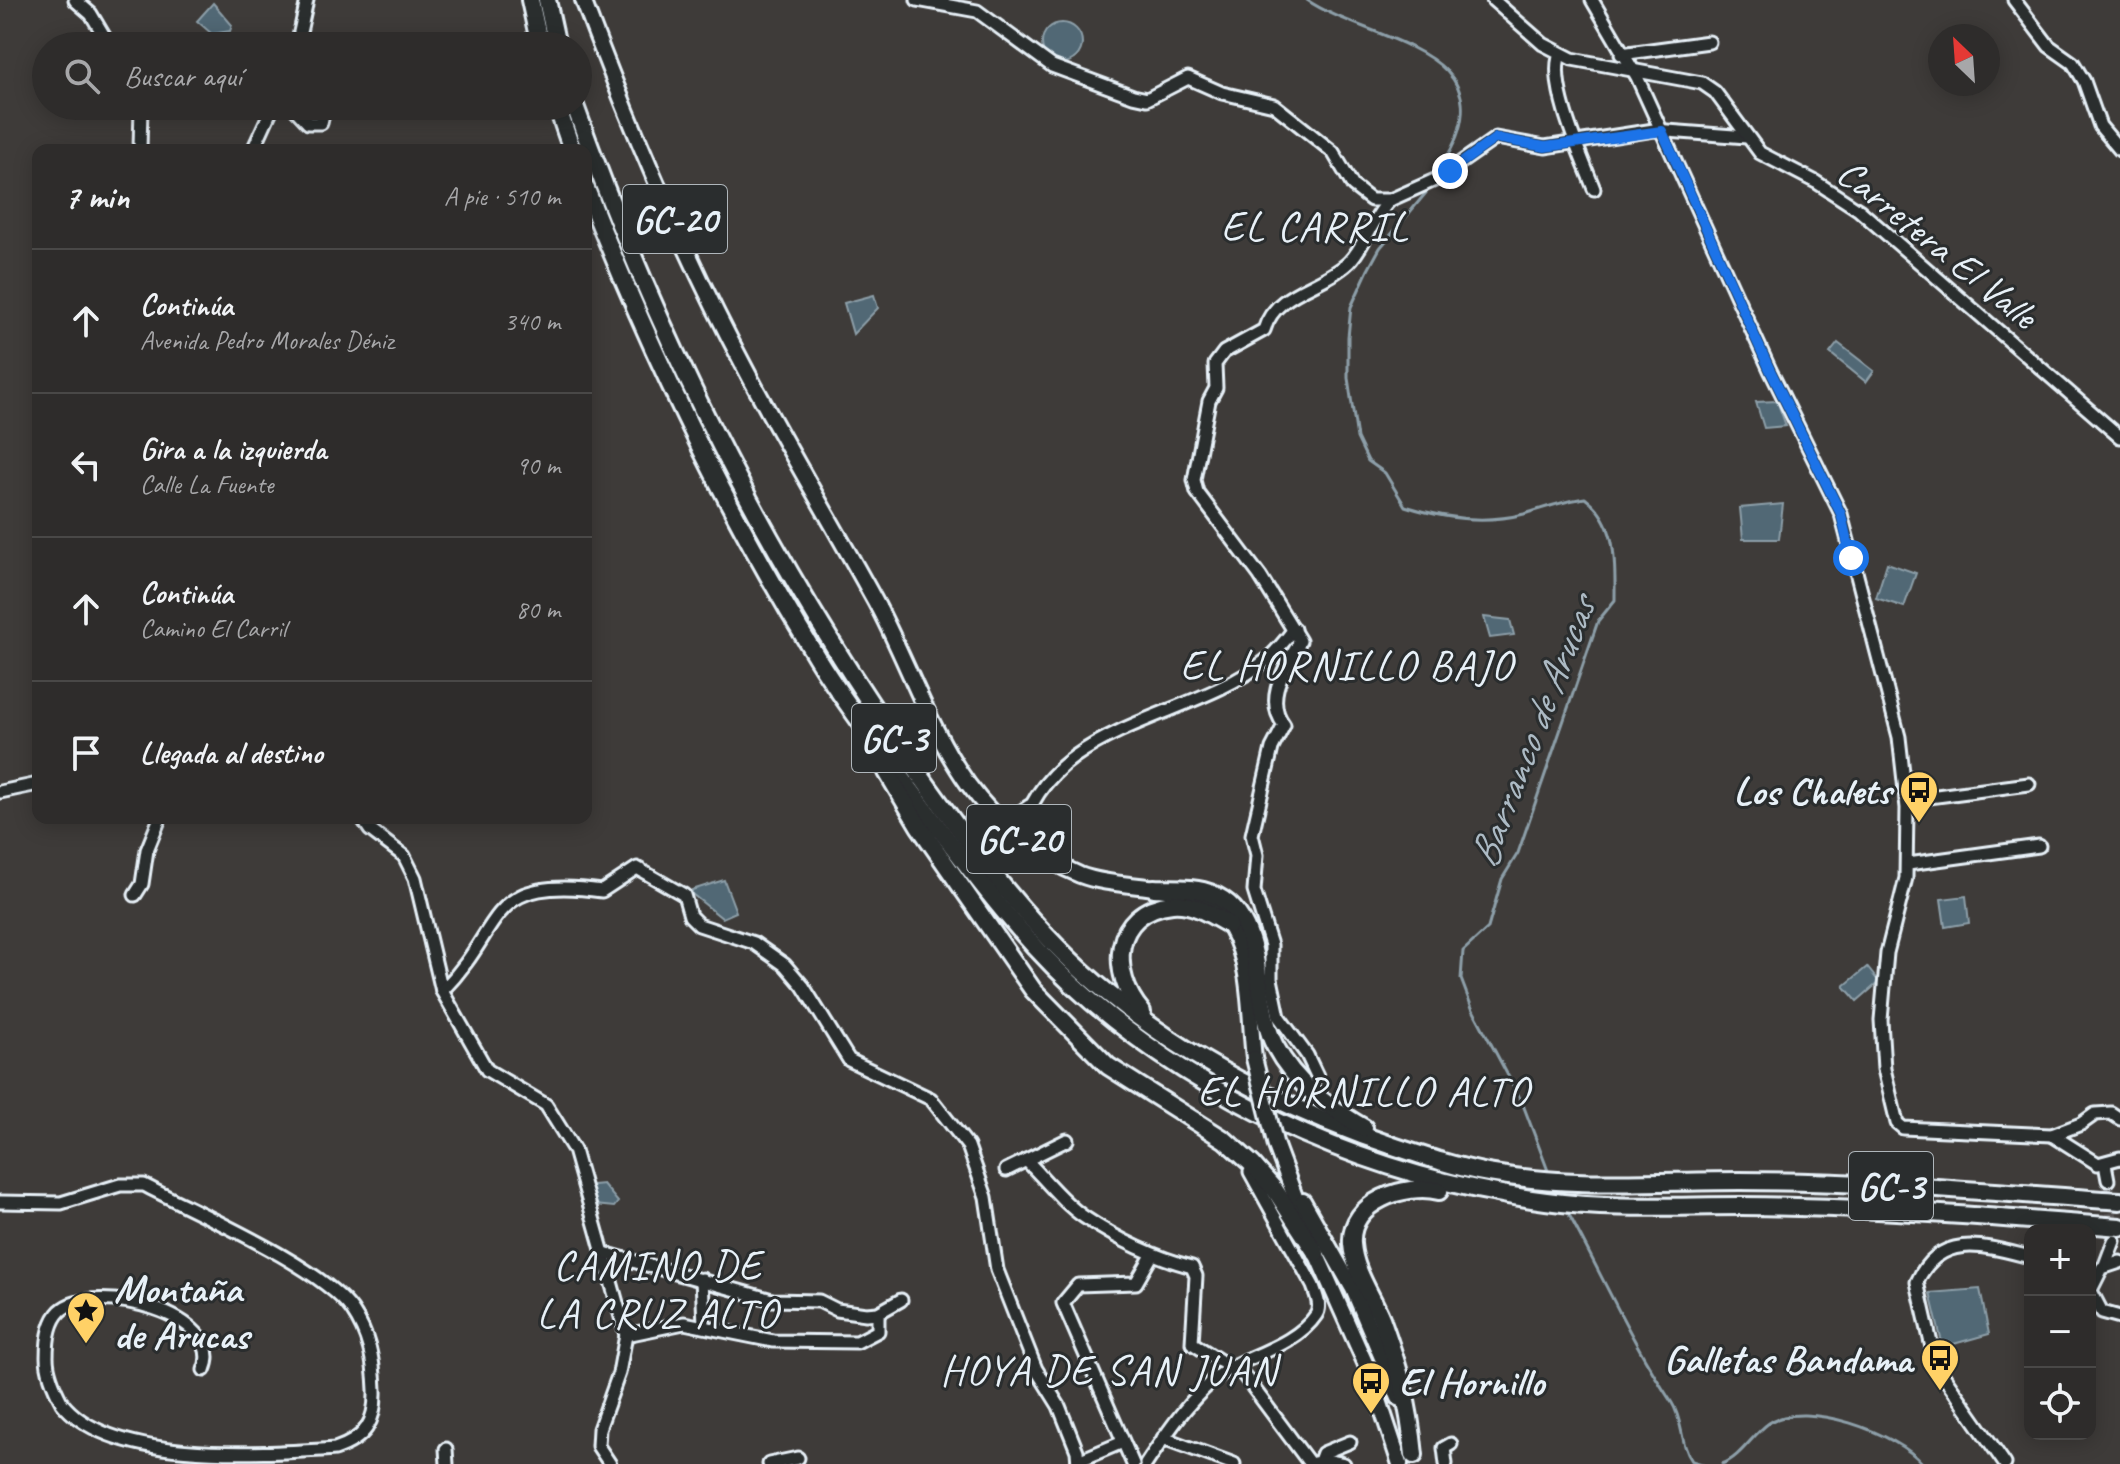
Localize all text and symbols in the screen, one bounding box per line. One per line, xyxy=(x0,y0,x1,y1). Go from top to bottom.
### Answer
north arrow xyxy=(1928,24,2000,96)
search box xyxy=(32,32,592,120)
icon: search xyxy=(60,54,104,98)
text: Buscar aquí xyxy=(124,57,242,95)
street label: Carretera El Valle xyxy=(1827,148,2050,342)
route end xyxy=(1432,153,1468,189)
text: 7 min xyxy=(64,175,129,218)
text: A pie · 510 m xyxy=(444,180,560,213)
road number: GC-20 xyxy=(623,185,727,253)
district label: EL CARRIL xyxy=(1221,200,1409,253)
text: Continúa xyxy=(140,286,233,324)
icon: ahead xyxy=(64,299,108,343)
text: 340 m xyxy=(504,305,560,338)
text: Avenida Pedro Morales Déniz xyxy=(140,324,394,357)
text: Gira a la izquierda xyxy=(140,430,326,468)
icon: left xyxy=(64,443,108,487)
text: 90 m xyxy=(516,449,560,482)
text: Calle La Fuente xyxy=(140,468,273,501)
route start xyxy=(1833,540,1869,576)
text: Continúa xyxy=(140,574,233,612)
water label: Barranco de Arucas xyxy=(1457,584,1611,875)
icon: ahead xyxy=(64,587,108,631)
text: 80 m xyxy=(516,593,560,626)
text: Camino El Carril xyxy=(140,612,286,645)
district label: EL HORNILLO BAJO xyxy=(1180,639,1516,692)
road number: GC-3 xyxy=(852,704,936,772)
icon: arrive xyxy=(64,731,108,775)
text: Llegada al destino xyxy=(140,734,323,772)
place label: Los Chalets xyxy=(1734,766,1895,816)
bus stop icon: Los Chalets xyxy=(1898,769,1940,824)
road number: GC-20 xyxy=(967,805,1071,873)
district label: EL HORNILLO ALTO xyxy=(1198,1065,1533,1118)
road number: GC-3 xyxy=(1849,1152,1933,1220)
map controls xyxy=(2024,1224,2096,1440)
button: + xyxy=(2024,1224,2096,1296)
district label: CAMINO DE LA CRUZ ALTO xyxy=(537,1239,781,1340)
place label: Montaña de Arucas xyxy=(114,1264,253,1360)
place icon: Montaña de Arucas xyxy=(65,1290,107,1345)
button: − xyxy=(2024,1296,2096,1368)
place label: Galletas Bandama xyxy=(1664,1334,1915,1384)
bus stop icon: Galletas Bandama xyxy=(1919,1337,1961,1392)
district label: HOYA DE SAN JUAN xyxy=(940,1344,1281,1397)
place label: El Hornillo xyxy=(1399,1357,1546,1407)
bus stop icon: El Hornillo xyxy=(1350,1360,1392,1415)
button: locate xyxy=(2024,1368,2096,1440)

